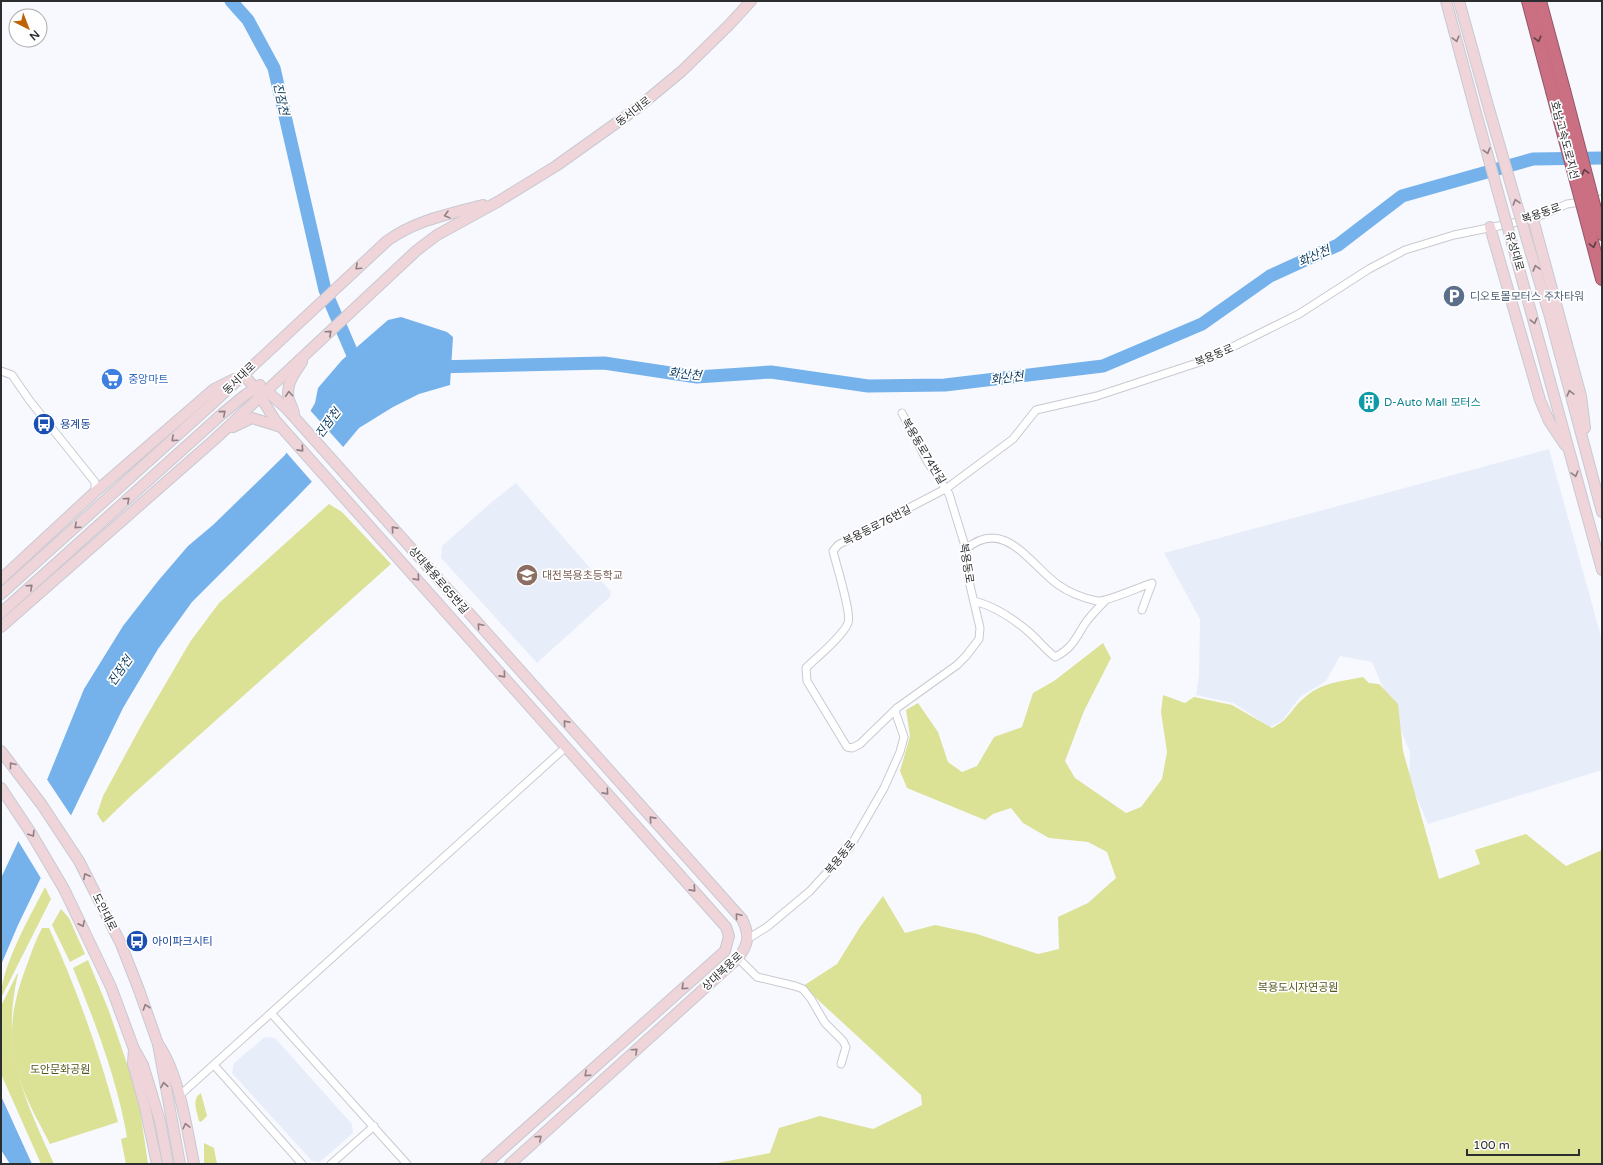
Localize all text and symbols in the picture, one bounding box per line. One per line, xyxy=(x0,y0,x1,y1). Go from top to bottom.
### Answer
north arrow xyxy=(8,8,48,48)
text: N xyxy=(27,27,42,43)
one-way arrow xyxy=(1452,35,1460,42)
one-way arrow xyxy=(1534,35,1542,42)
water label: 진잠천 xyxy=(270,81,292,119)
street label: 동서대로 xyxy=(613,94,653,129)
street label: 호남고속도로지선 xyxy=(1548,99,1581,181)
one-way arrow xyxy=(1482,147,1491,154)
one-way arrow xyxy=(1582,168,1590,175)
one-way arrow xyxy=(1512,199,1521,206)
street label: 복용동로 xyxy=(1520,201,1562,226)
one-way arrow xyxy=(444,210,451,218)
street label: 유성대로 xyxy=(1503,230,1526,272)
water label: 화산천 xyxy=(1296,242,1334,269)
one-way arrow xyxy=(1588,242,1597,249)
one-way arrow xyxy=(356,262,363,269)
one-way arrow xyxy=(1532,265,1541,272)
parking icon: 디오토몰모터스 주차타워 xyxy=(1441,283,1467,309)
place label: 디오토몰모터스 주차타워 xyxy=(1470,290,1584,303)
one-way arrow xyxy=(1530,318,1538,324)
one-way arrow xyxy=(324,330,331,337)
street label: 복용동로 xyxy=(1193,342,1235,369)
street label: 동서대로 xyxy=(220,360,258,397)
water label: 화산천 xyxy=(668,365,704,383)
supermarket icon: 중앙마트 xyxy=(99,366,125,392)
water label: 화산천 xyxy=(990,369,1026,387)
place label: 중앙마트 xyxy=(128,373,168,386)
building icon: D-Auto Mall 모터스 xyxy=(1356,389,1382,415)
one-way arrow xyxy=(1567,390,1575,396)
one-way arrow xyxy=(285,391,294,397)
place label: D-Auto Mall 모터스 xyxy=(1384,396,1481,409)
water label: 진잠천 xyxy=(312,404,345,440)
bus stop icon: 용계동 xyxy=(31,411,57,437)
one-way arrow xyxy=(218,411,226,418)
street label: 복용동로74번길 xyxy=(899,416,948,487)
place label: 용계동 xyxy=(60,418,90,431)
one-way arrow xyxy=(171,434,178,441)
one-way arrow xyxy=(297,444,304,451)
one-way arrow xyxy=(1570,470,1579,477)
one-way arrow xyxy=(122,498,129,505)
street label: 복용동로76번길 xyxy=(841,503,913,548)
one-way arrow xyxy=(74,521,82,528)
one-way arrow xyxy=(391,526,398,533)
street label: 복용동로 xyxy=(957,542,976,584)
street label: 상대복용로65번길 xyxy=(406,544,471,617)
school or university icon: 대전복용초등학교 xyxy=(514,562,540,588)
place label: 대전복용초등학교 xyxy=(542,569,623,582)
one-way arrow xyxy=(412,573,419,581)
one-way arrow xyxy=(25,585,33,592)
one-way arrow xyxy=(477,623,485,631)
water label: 진잠천 xyxy=(105,652,136,689)
one-way arrow xyxy=(498,670,506,678)
one-way arrow xyxy=(564,721,571,728)
one-way arrow xyxy=(9,763,16,770)
one-way arrow xyxy=(602,787,609,795)
one-way arrow xyxy=(649,817,656,824)
one-way arrow xyxy=(27,830,35,837)
street label: 복용동로 xyxy=(823,837,858,877)
one-way arrow xyxy=(84,873,91,880)
one-way arrow xyxy=(688,884,695,892)
street label: 도안대로 xyxy=(90,891,120,933)
one-way arrow xyxy=(736,914,743,921)
one-way arrow xyxy=(77,920,85,927)
bus stop icon: 아이파크시티 xyxy=(124,928,150,954)
place label: 아이파크시티 xyxy=(152,935,213,948)
street label: 상대복용로 xyxy=(699,949,745,993)
park label: 복용도시자연공원 xyxy=(1258,981,1338,994)
one-way arrow xyxy=(681,982,689,990)
one-way arrow xyxy=(142,1004,150,1011)
one-way arrow xyxy=(630,1048,638,1055)
park label: 도안문화공원 xyxy=(30,1063,90,1076)
one-way arrow xyxy=(585,1069,592,1076)
one-way arrow xyxy=(160,1081,169,1088)
one-way arrow xyxy=(182,1123,190,1129)
scale bar xyxy=(1467,1131,1579,1157)
one-way arrow xyxy=(534,1135,542,1143)
text: 100 m xyxy=(1473,1138,1510,1152)

